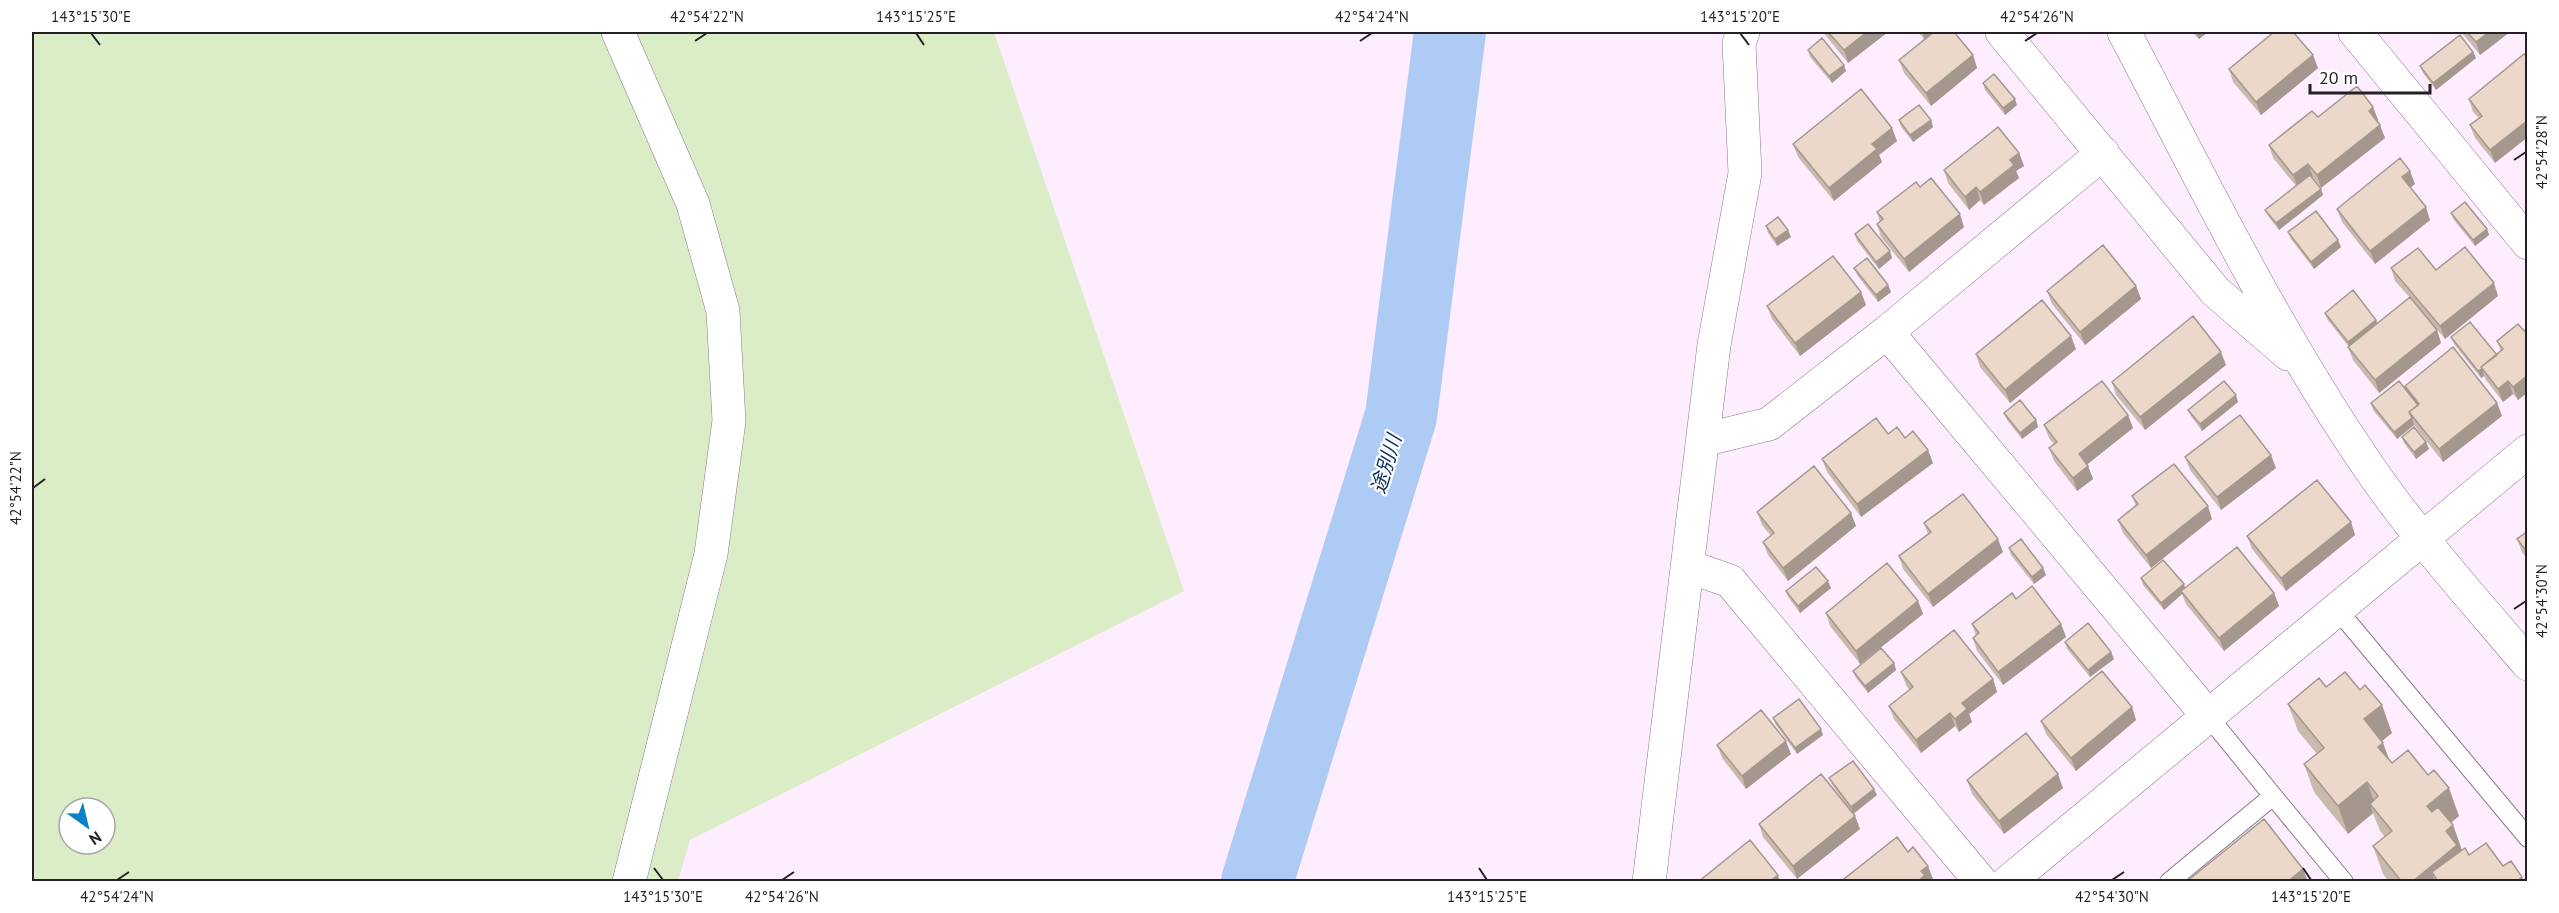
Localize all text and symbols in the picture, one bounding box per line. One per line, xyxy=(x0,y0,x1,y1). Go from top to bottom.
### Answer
text: 143°15'30"E xyxy=(51,7,131,26)
text: 42°54'22"N xyxy=(670,7,744,26)
text: 143°15'25"E xyxy=(876,7,956,26)
text: 42°54'24"N xyxy=(1335,7,1409,26)
text: 143°15'20"E xyxy=(1700,7,1780,26)
text: 42°54'26"N xyxy=(2000,7,2074,26)
scale bar xyxy=(2310,57,2430,95)
text: 20 m xyxy=(2319,66,2358,89)
text: 42°54'28"N xyxy=(2532,115,2551,189)
water label: 途別川 xyxy=(1365,430,1408,496)
text: 42°54'22"N xyxy=(6,451,25,525)
text: 42°54'30"N xyxy=(2532,564,2551,638)
north arrow xyxy=(57,796,117,856)
text: N xyxy=(85,827,105,850)
text: 42°54'24"N xyxy=(80,887,154,906)
text: 143°15'30"E xyxy=(623,887,703,906)
text: 42°54'26"N xyxy=(745,887,819,906)
text: 143°15'25"E xyxy=(1447,887,1527,906)
text: 42°54'30"N xyxy=(2075,887,2149,906)
text: 143°15'20"E xyxy=(2271,887,2351,906)

